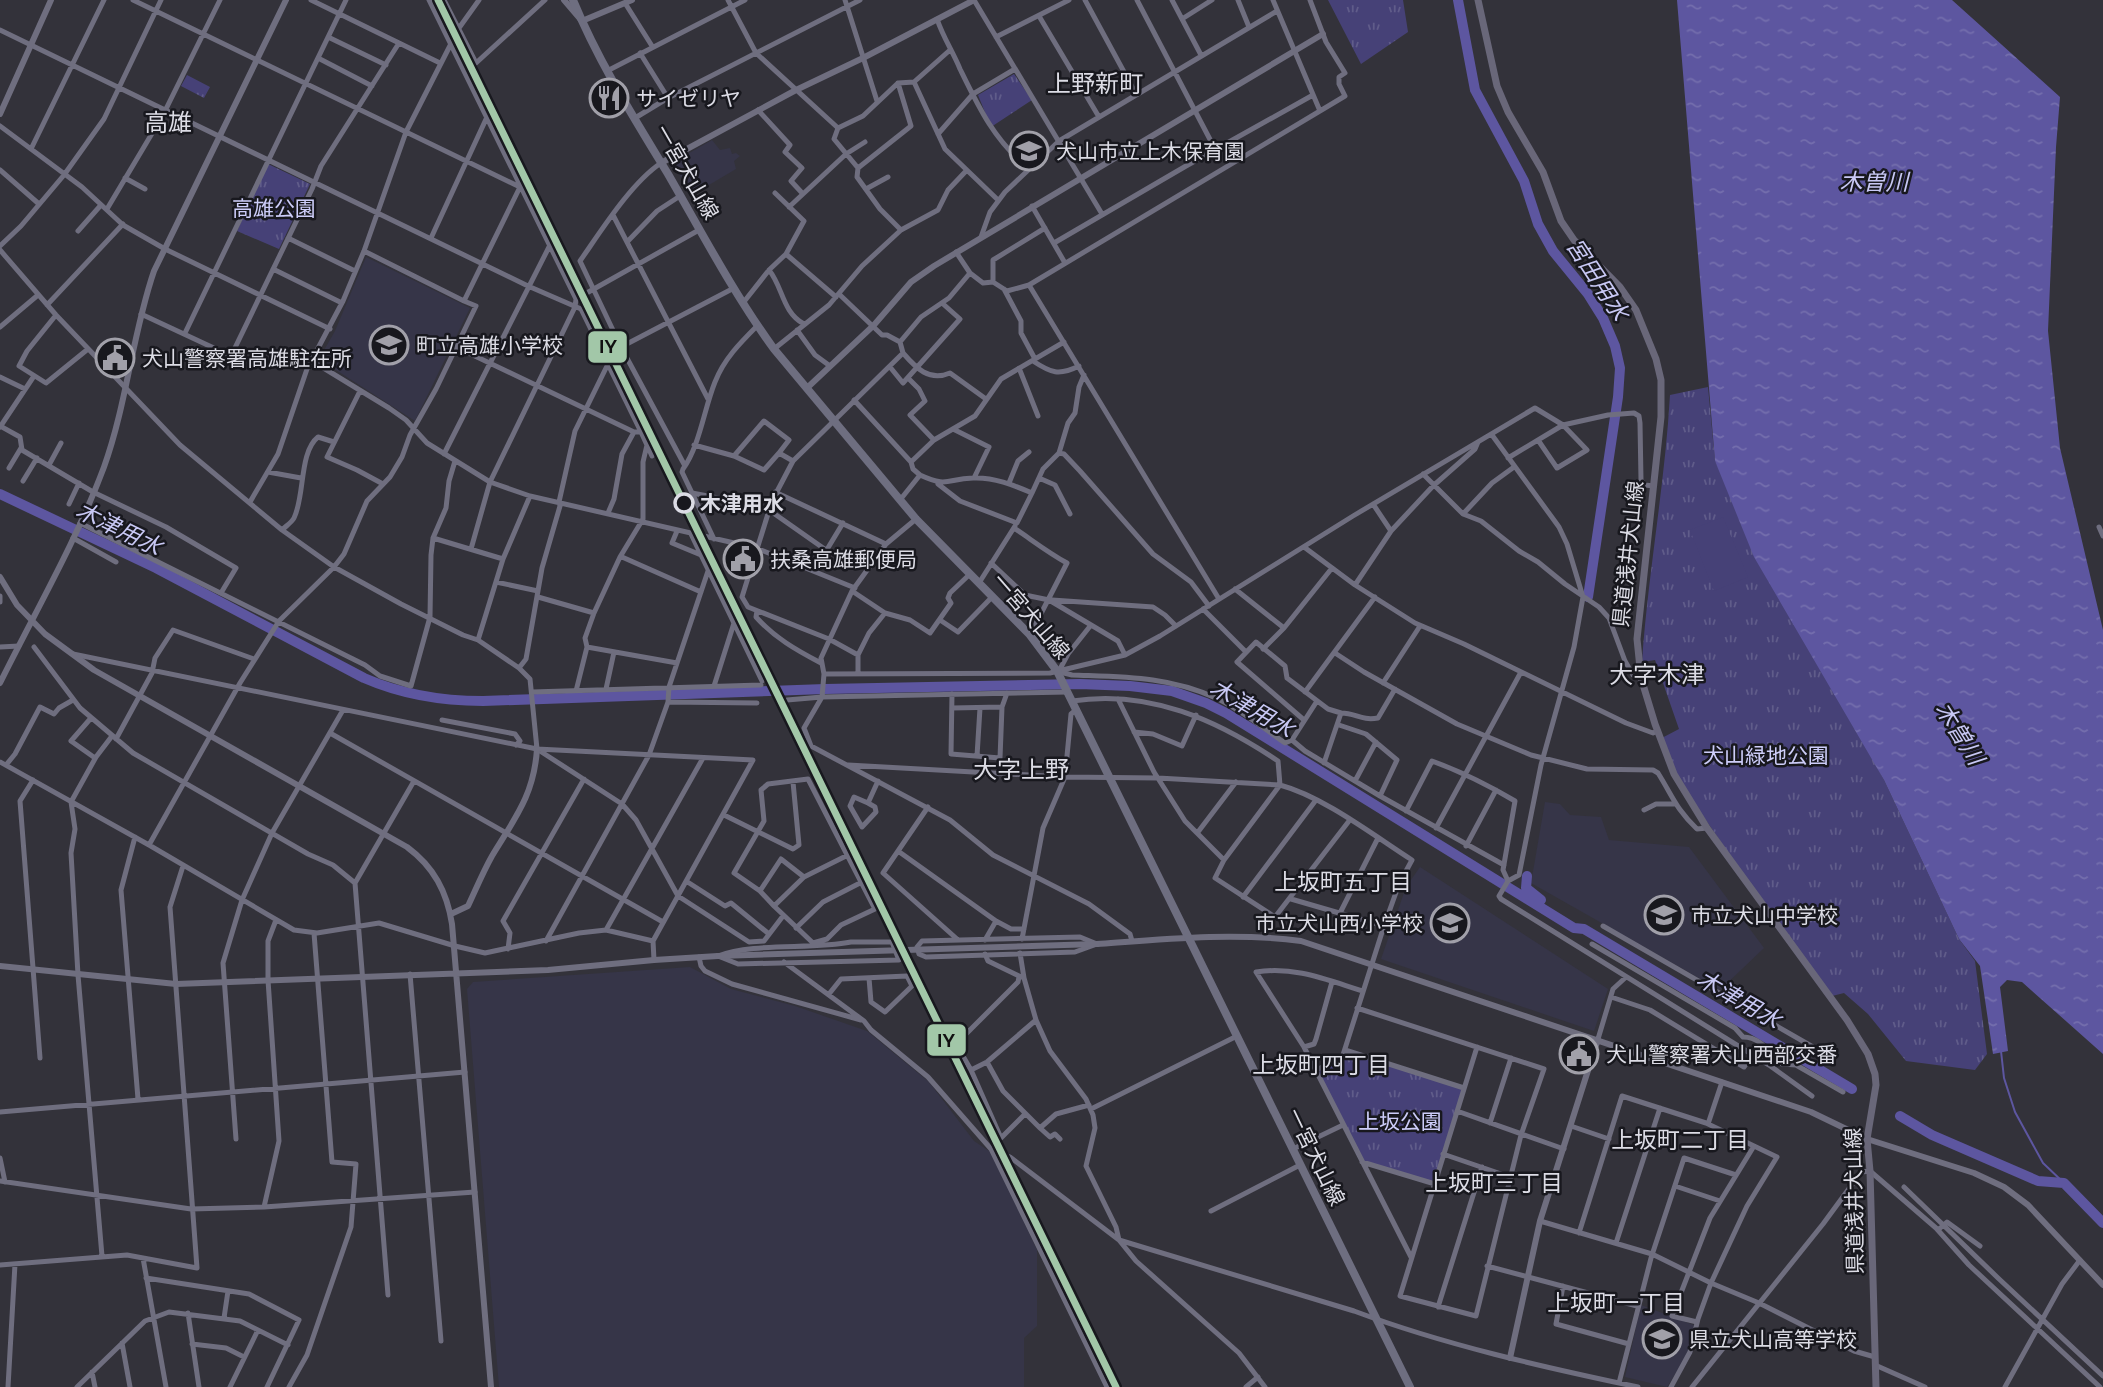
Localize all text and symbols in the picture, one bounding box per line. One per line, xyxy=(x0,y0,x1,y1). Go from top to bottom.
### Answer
district label: 上野新町 xyxy=(1047,69,1143,98)
restaurant icon: サイゼリヤ xyxy=(588,77,630,119)
place label: サイゼリヤ xyxy=(636,86,741,111)
district label: 高雄 xyxy=(144,108,192,137)
street label: 一宮犬山線 xyxy=(650,120,724,224)
school or university icon: 犬山市立上木保育園 xyxy=(1008,130,1050,172)
place label: 犬山市立上木保育園 xyxy=(1056,139,1245,164)
water label: 木曽川 xyxy=(1840,168,1912,195)
park label: 高雄公園 xyxy=(232,196,316,221)
water label: 宮田用水 xyxy=(1562,233,1636,327)
school or university icon: 町立高雄小学校 xyxy=(368,324,410,366)
line badge: IY xyxy=(587,330,628,364)
place label: 町立高雄小学校 xyxy=(416,333,563,358)
text: IY xyxy=(599,335,617,357)
public building icon: 犬山警察署高雄駐在所 xyxy=(94,337,136,379)
place label: 犬山警察署高雄駐在所 xyxy=(142,346,352,371)
street label: 県道浅井犬山線 xyxy=(1608,480,1648,628)
place label: 木津用水 xyxy=(700,491,784,516)
marker: 木津用水 xyxy=(674,493,694,513)
water label: 木津用水 xyxy=(72,496,169,562)
public building icon: 扶桑高雄郵便局 xyxy=(722,538,764,580)
place label: 扶桑高雄郵便局 xyxy=(770,547,917,572)
street label: 一宮犬山線 xyxy=(987,568,1075,664)
district label: 大字木津 xyxy=(1609,660,1705,689)
water label: 木津用水 xyxy=(1205,673,1301,744)
water label: 木曽川 xyxy=(1930,697,1991,772)
park label: 犬山緑地公園 xyxy=(1703,743,1829,768)
district label: 大字上野 xyxy=(973,755,1069,784)
district label: 上坂町五丁目 xyxy=(1274,868,1412,895)
school or university icon: 市立犬山中学校 xyxy=(1643,894,1685,936)
school or university icon: 市立犬山西小学校 xyxy=(1429,902,1471,944)
place label: 市立犬山中学校 xyxy=(1691,903,1838,928)
place label: 市立犬山西小学校 xyxy=(1255,911,1423,936)
water label: 木津用水 xyxy=(1692,964,1788,1035)
line badge: IY xyxy=(926,1023,967,1057)
text: IY xyxy=(937,1029,955,1051)
public building icon: 犬山警察署犬山西部交番 xyxy=(1558,1033,1600,1075)
place label: 犬山警察署犬山西部交番 xyxy=(1606,1042,1837,1067)
district label: 上坂町四丁目 xyxy=(1252,1051,1390,1078)
street label: 一宮犬山線 xyxy=(1282,1104,1350,1210)
park label: 上坂公園 xyxy=(1358,1109,1442,1134)
district label: 上坂町二丁目 xyxy=(1611,1126,1749,1153)
street label: 県道浅井犬山線 xyxy=(1840,1127,1868,1275)
district label: 上坂町三丁目 xyxy=(1425,1169,1563,1196)
district label: 上坂町一丁目 xyxy=(1547,1289,1685,1316)
school or university icon: 県立犬山高等学校 xyxy=(1641,1318,1683,1360)
place label: 県立犬山高等学校 xyxy=(1689,1327,1857,1352)

